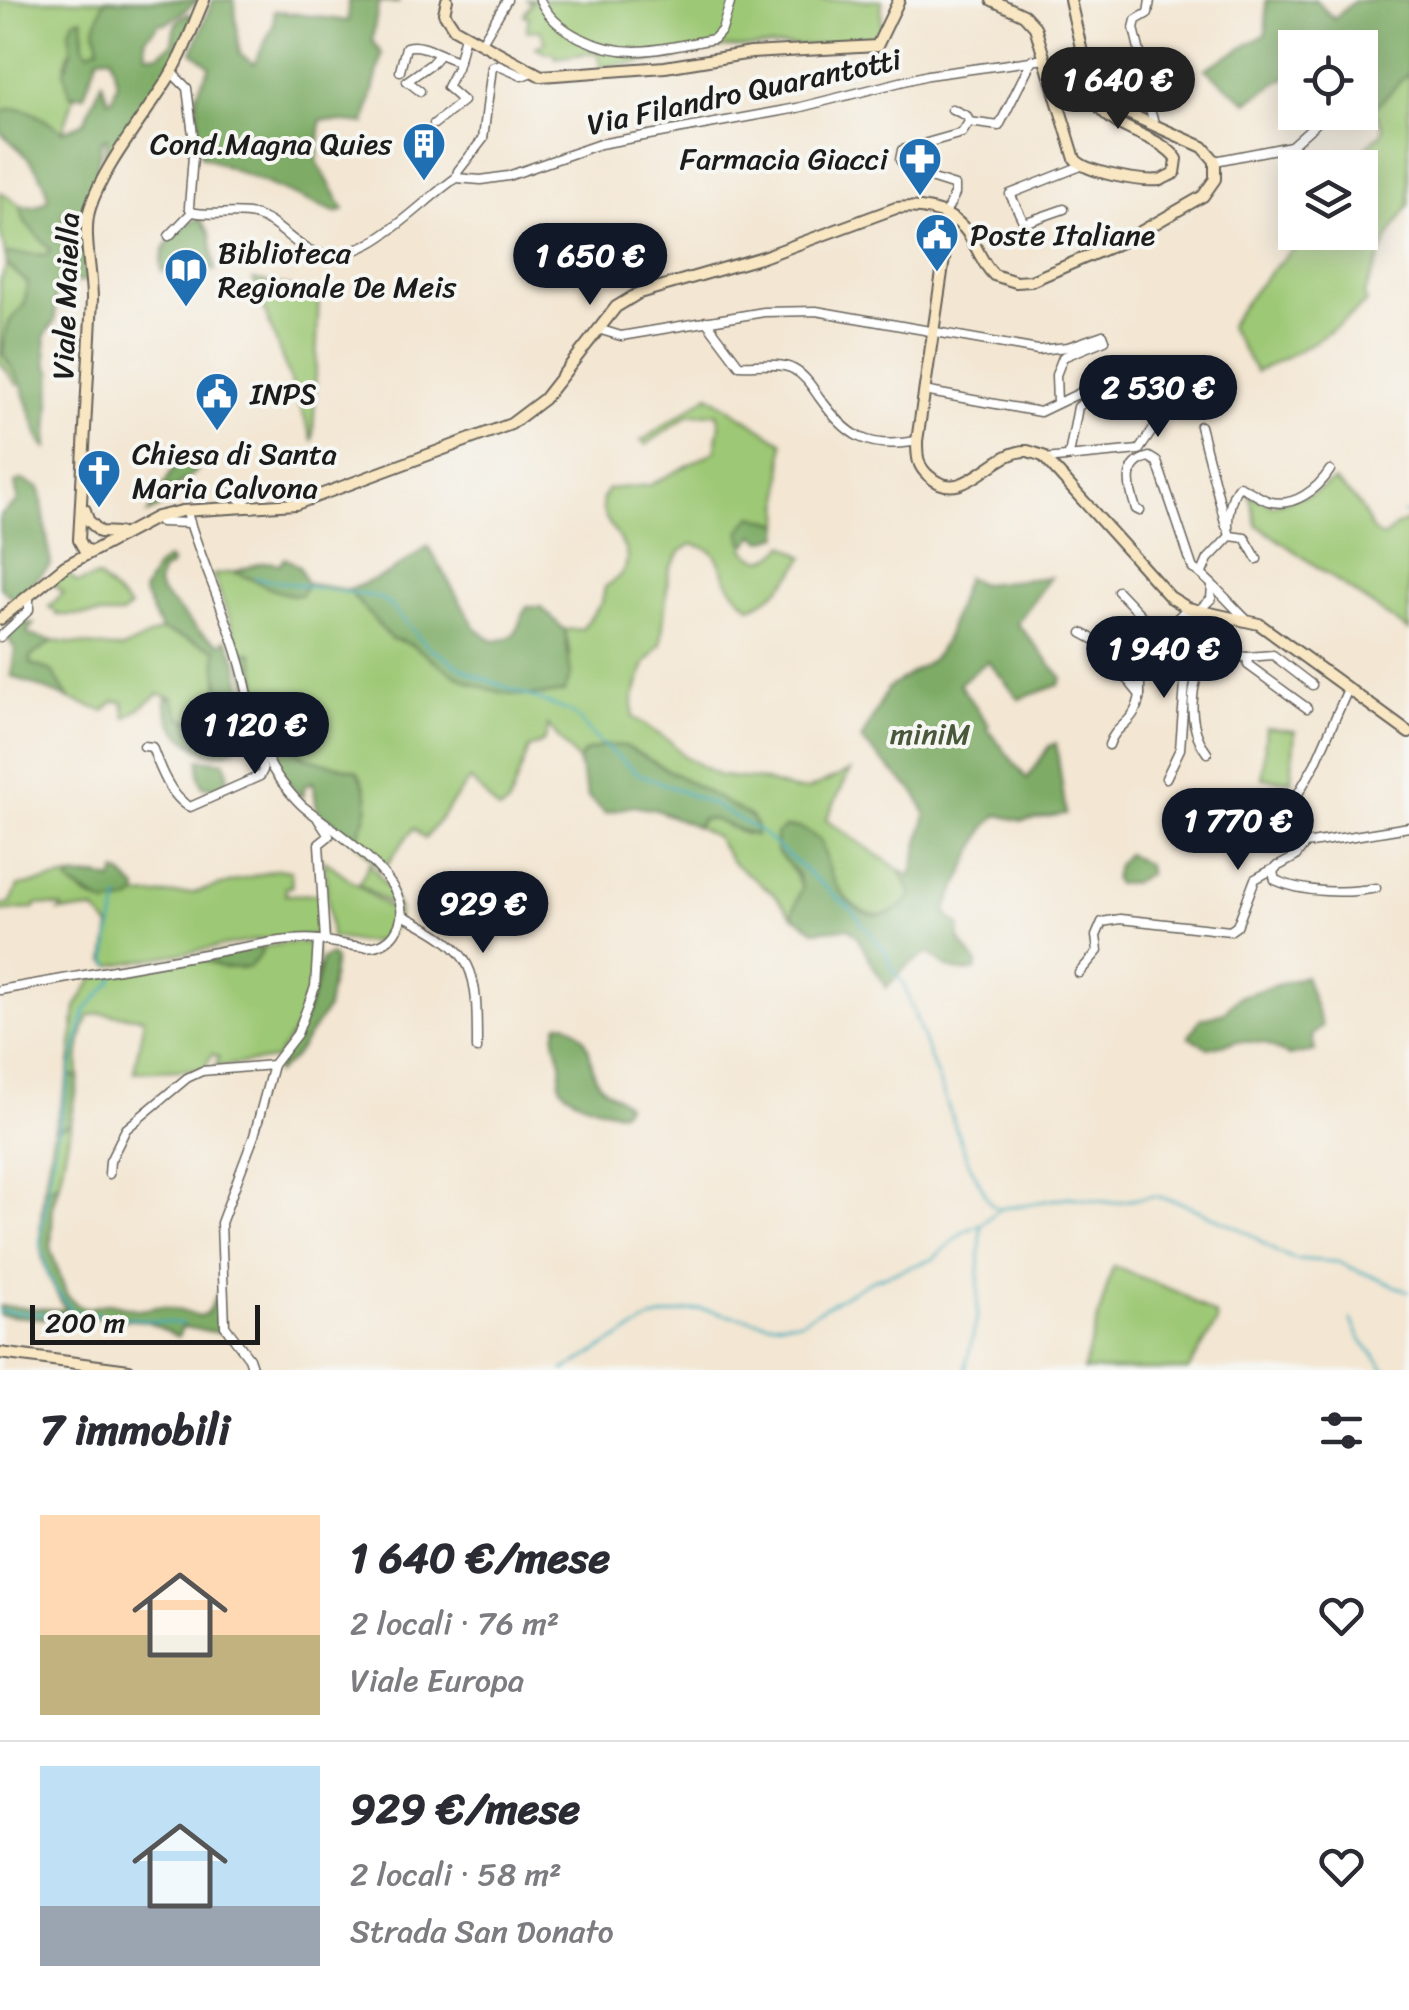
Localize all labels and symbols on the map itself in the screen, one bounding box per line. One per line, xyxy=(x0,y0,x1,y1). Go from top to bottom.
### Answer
street label: Via Filandro Quarantotti xyxy=(582,32,908,152)
pin: 1 640 € xyxy=(1026,47,1210,132)
place label: Cond.Magna Quies xyxy=(150,117,392,171)
building icon: Cond.Magna Quies xyxy=(401,121,447,182)
place label: Farmacia Giacci xyxy=(680,132,890,186)
pharmacy icon: Farmacia Giacci xyxy=(897,136,943,197)
place label: Poste Italiane xyxy=(970,208,1155,262)
street label: Viale Maiella xyxy=(36,211,96,381)
public building icon: Poste Italiane xyxy=(914,212,960,273)
pin: 1 650 € xyxy=(498,223,682,308)
place label: Biblioteca Regionale De Meis xyxy=(218,226,456,314)
library icon: Biblioteca Regionale De Meis xyxy=(163,247,209,308)
pin: 2 530 € xyxy=(1066,355,1250,440)
place label: INPS xyxy=(249,367,316,421)
public building icon: INPS xyxy=(194,371,240,432)
place label: Chiesa di Santa Maria Calvona xyxy=(132,427,337,515)
church icon: Chiesa di Santa Maria Calvona xyxy=(76,448,122,509)
pin: 1 940 € xyxy=(1072,616,1256,701)
pin: 1 120 € xyxy=(163,692,347,777)
park label: miniM xyxy=(890,707,971,761)
pin: 1 770 € xyxy=(1146,788,1330,873)
pin: 929 € xyxy=(413,871,553,956)
scale bar xyxy=(30,1300,260,1344)

